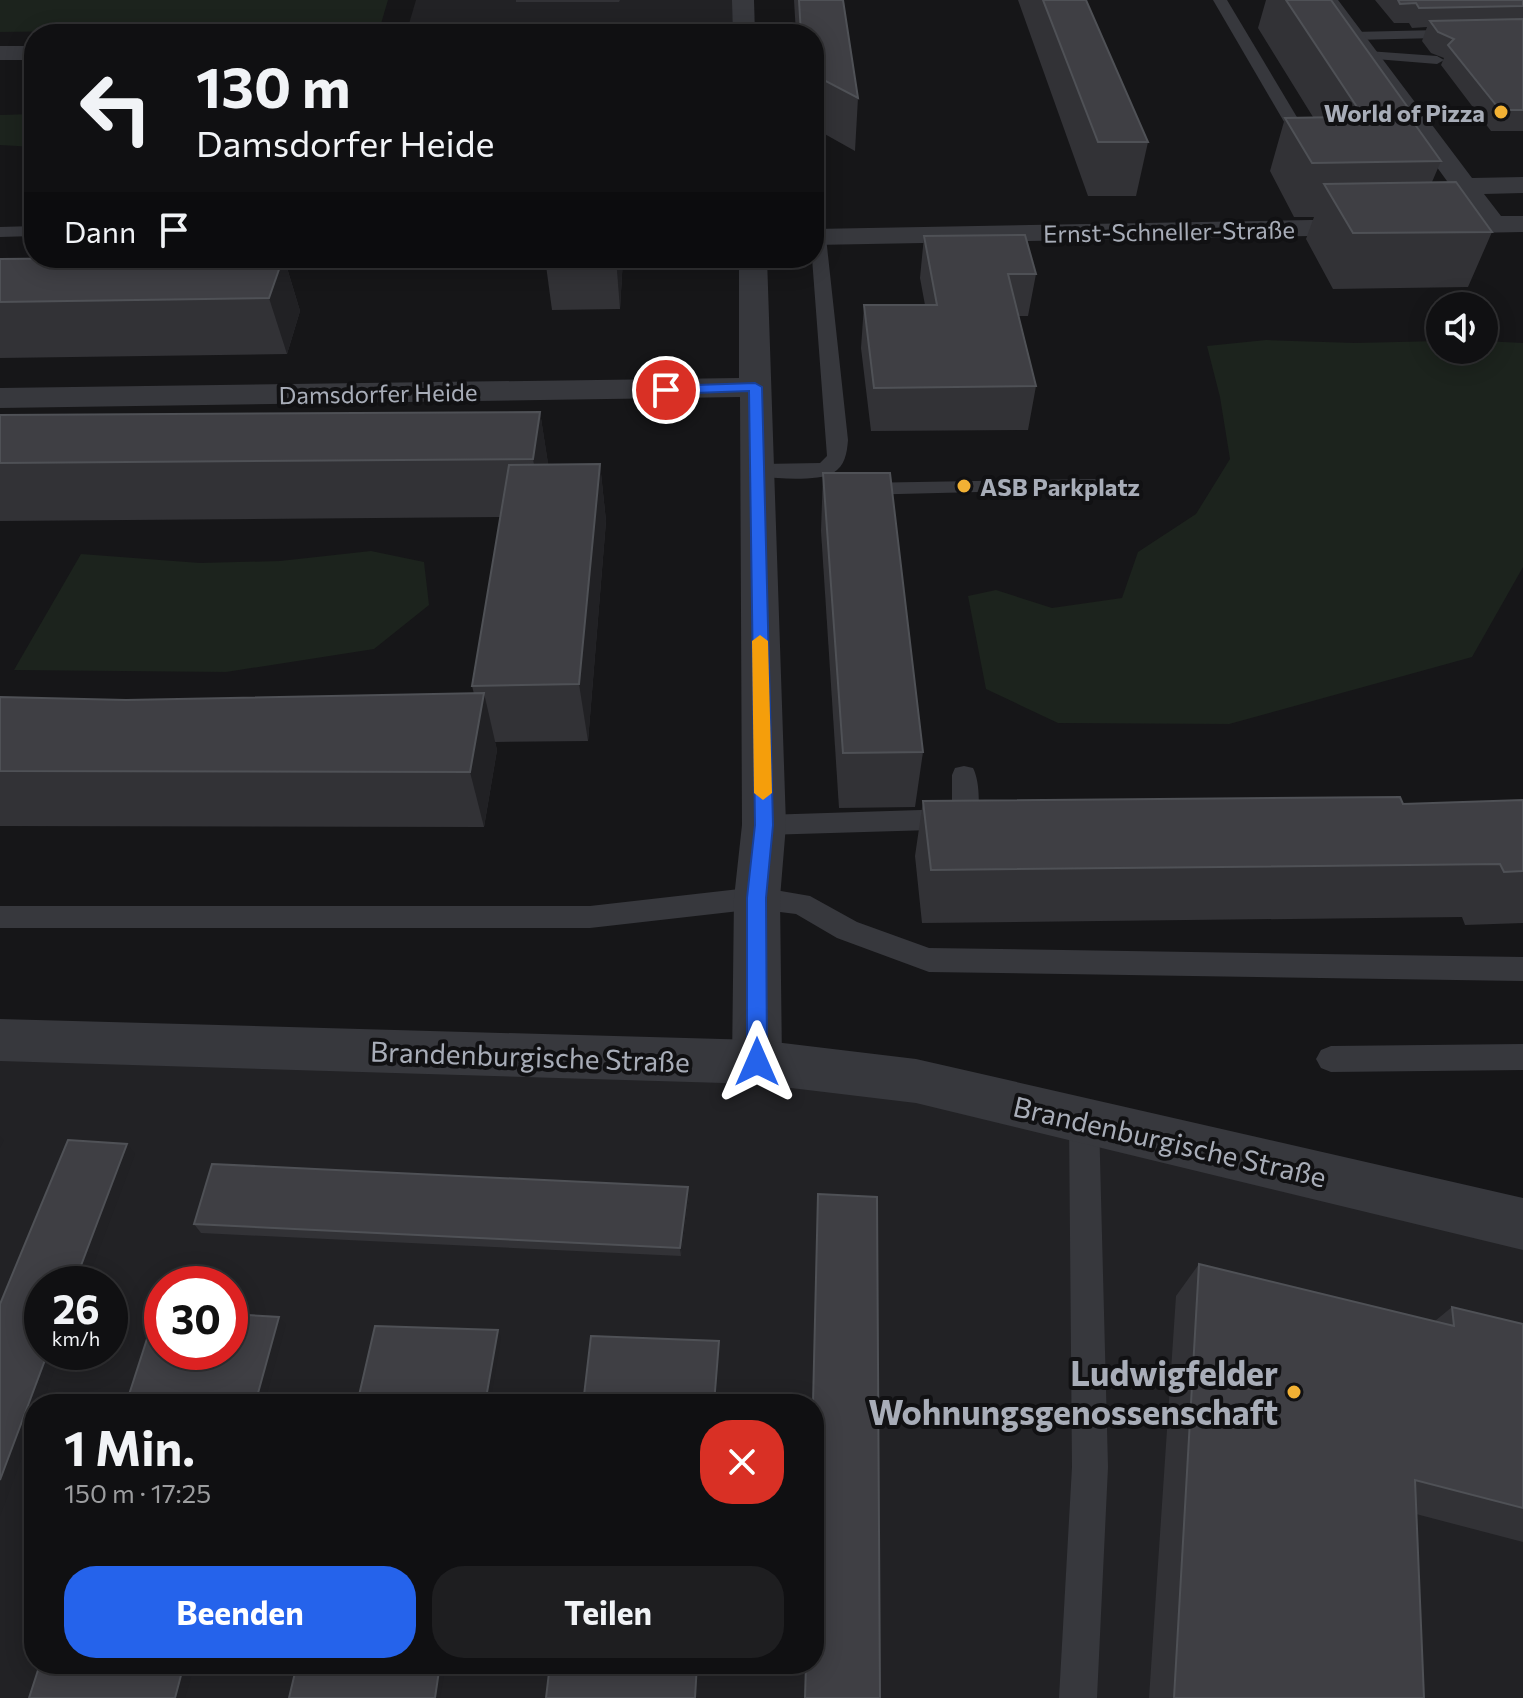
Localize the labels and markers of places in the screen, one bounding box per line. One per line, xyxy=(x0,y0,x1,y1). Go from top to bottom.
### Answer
place label: World of Pizza xyxy=(1324,98,1485,127)
marker: World of Pizza xyxy=(1492,103,1510,121)
pin xyxy=(632,356,700,424)
place label: ASB Parkplatz xyxy=(980,472,1140,501)
marker: ASB Parkplatz xyxy=(955,477,973,495)
place label: Ludwigfelder Wohnungsgenossenschaft xyxy=(868,1351,1278,1432)
marker: Ludwigfelder Wohnungsgenossenschaft xyxy=(1285,1383,1303,1401)

